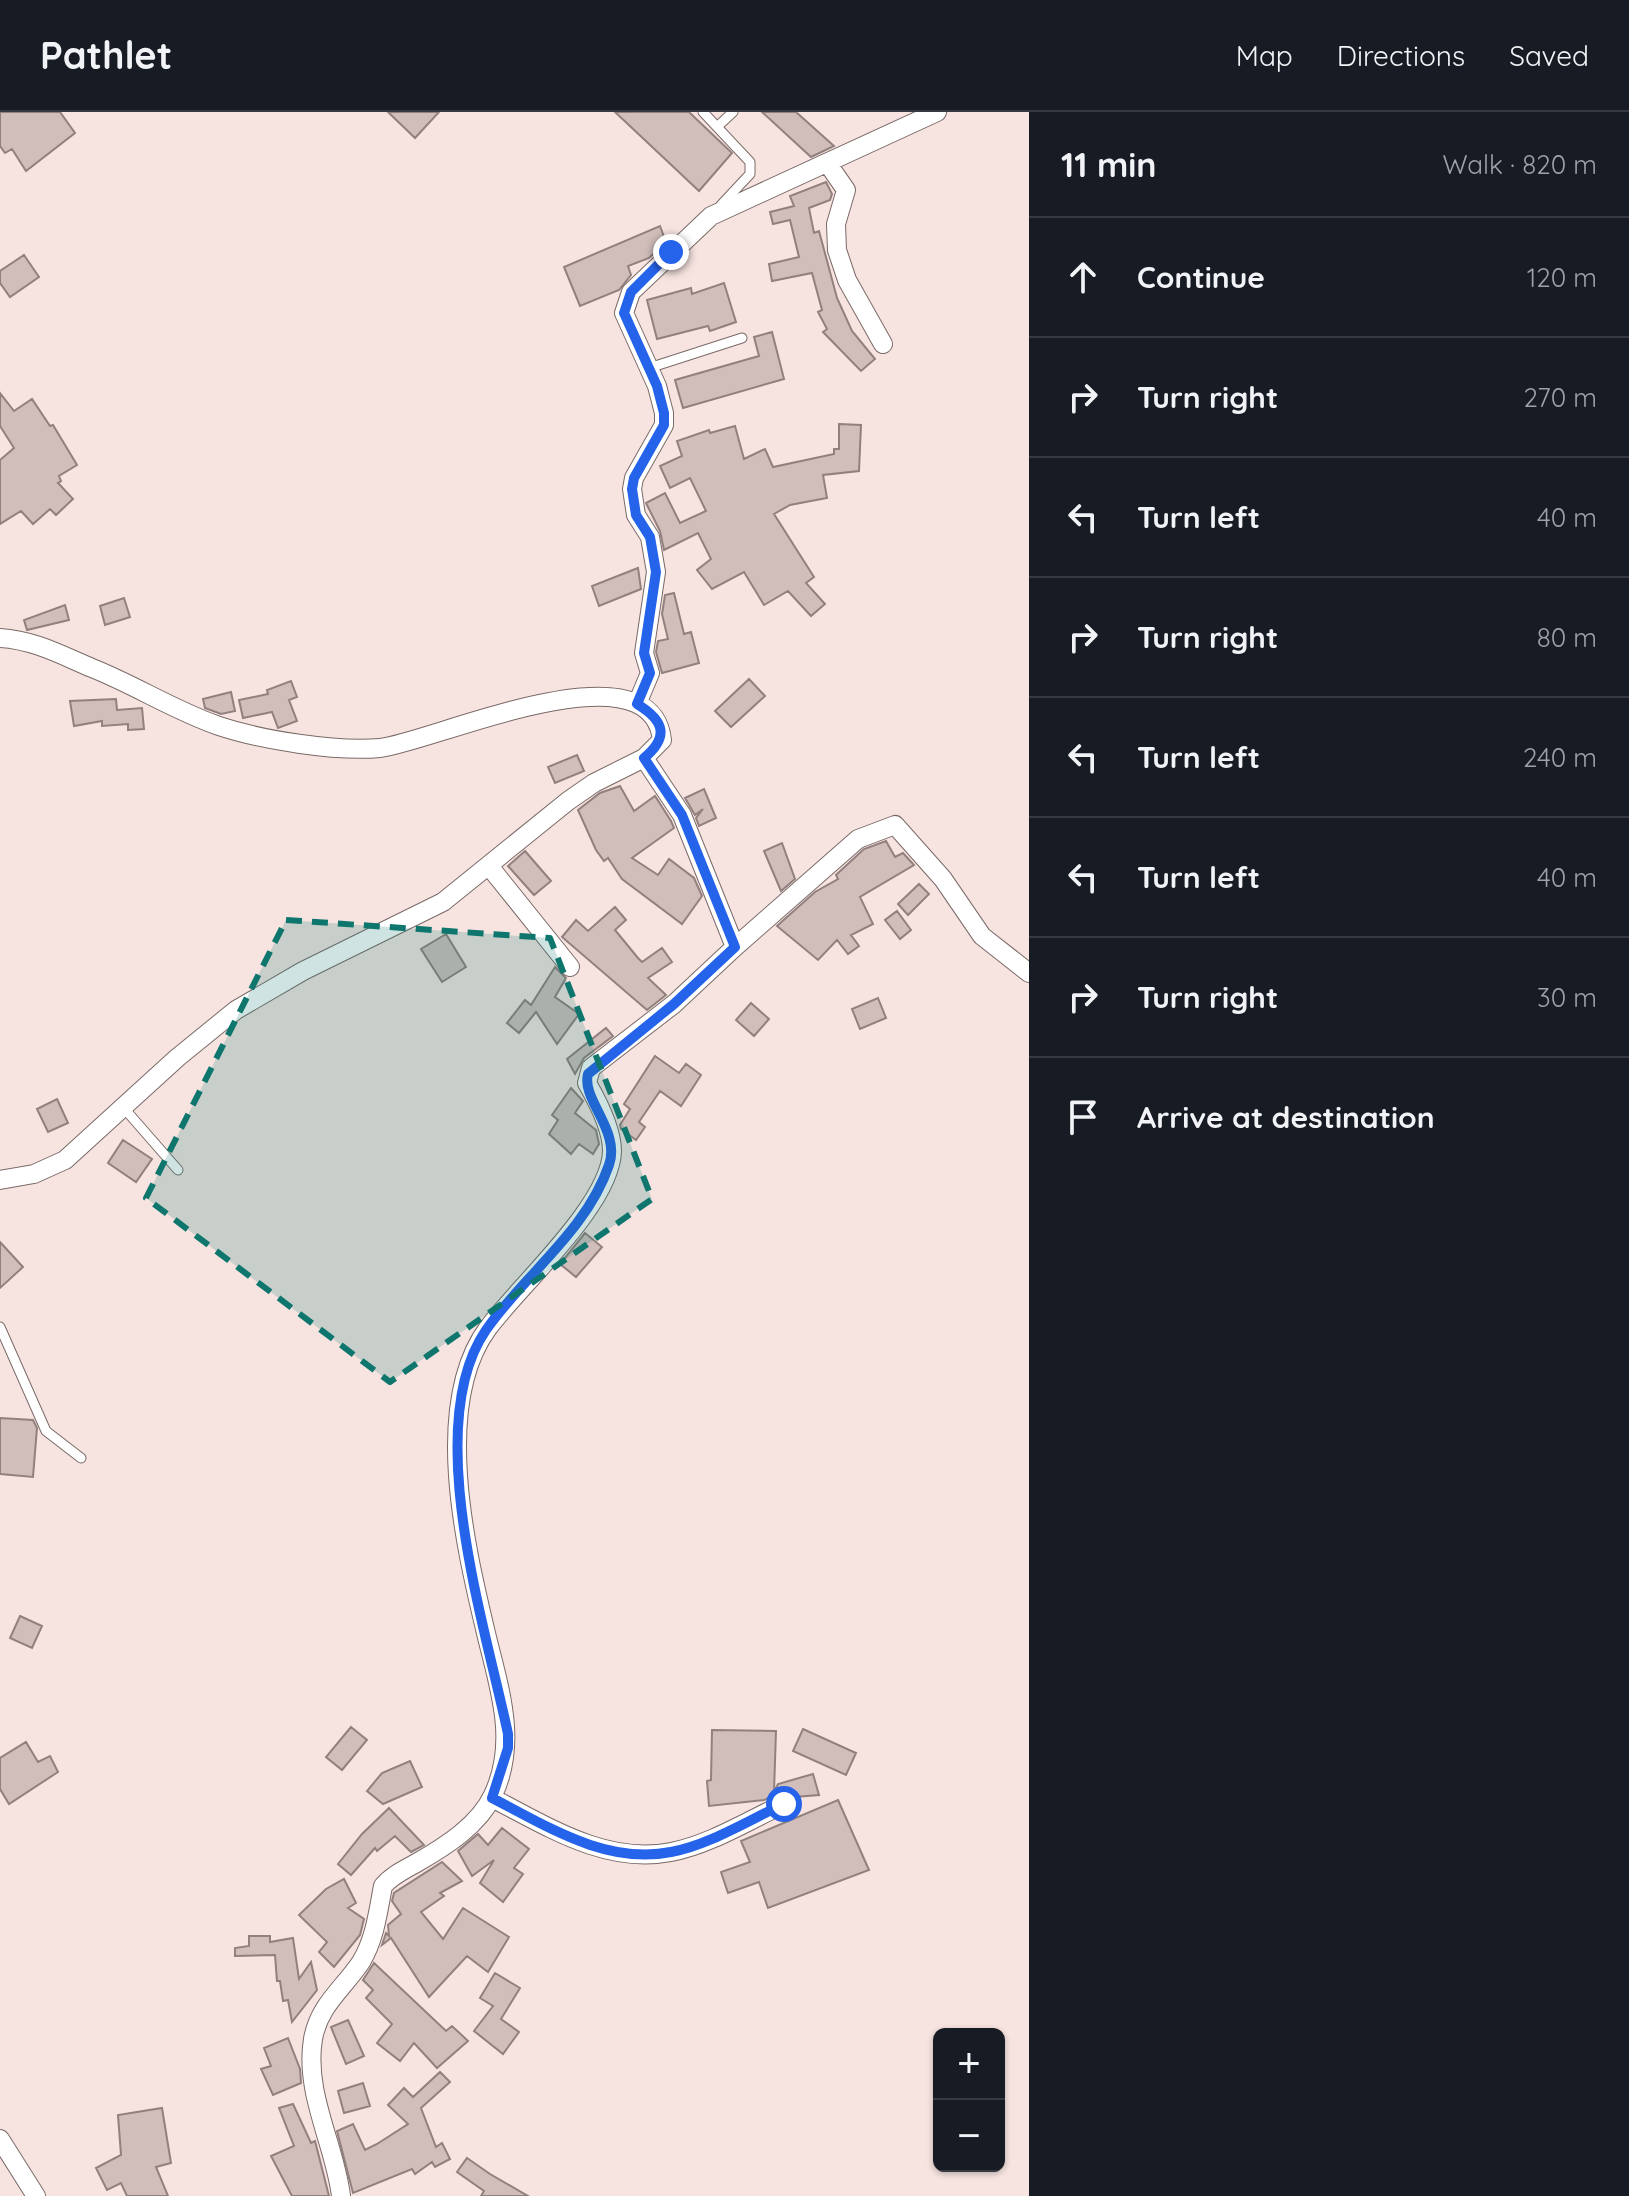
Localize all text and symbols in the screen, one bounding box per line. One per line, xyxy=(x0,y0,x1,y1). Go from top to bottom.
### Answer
text: Pathlet xyxy=(40,31,172,79)
text: Map xyxy=(1236,38,1293,73)
text: Directions xyxy=(1337,38,1465,73)
text: Saved xyxy=(1509,38,1589,73)
text: 11 min xyxy=(1061,143,1157,186)
text: Walk · 820 m xyxy=(1442,148,1597,181)
route end xyxy=(653,234,689,270)
icon: ahead xyxy=(1061,255,1105,299)
text: Continue xyxy=(1137,258,1265,296)
text: 120 m xyxy=(1527,261,1597,294)
icon: right xyxy=(1061,375,1105,419)
text: Turn right xyxy=(1137,378,1278,416)
text: 270 m xyxy=(1523,381,1597,414)
icon: left xyxy=(1061,495,1105,539)
text: Turn left xyxy=(1137,498,1260,536)
text: 40 m xyxy=(1537,501,1597,534)
icon: right xyxy=(1061,615,1105,659)
text: Turn right xyxy=(1137,618,1278,656)
text: 80 m xyxy=(1537,621,1597,654)
icon: left xyxy=(1061,735,1105,779)
text: Turn left xyxy=(1137,738,1260,776)
text: 240 m xyxy=(1523,741,1597,774)
icon: left xyxy=(1061,855,1105,899)
text: Turn left xyxy=(1137,858,1260,896)
text: 40 m xyxy=(1537,861,1597,894)
icon: right xyxy=(1061,975,1105,1019)
text: Turn right xyxy=(1137,978,1278,1016)
text: 30 m xyxy=(1537,981,1597,1014)
icon: arrive xyxy=(1061,1095,1105,1139)
text: Arrive at destination xyxy=(1137,1098,1435,1136)
route start xyxy=(766,1786,802,1822)
map controls xyxy=(933,2028,1005,2172)
button: + xyxy=(933,2028,1005,2100)
button: − xyxy=(933,2100,1005,2172)

